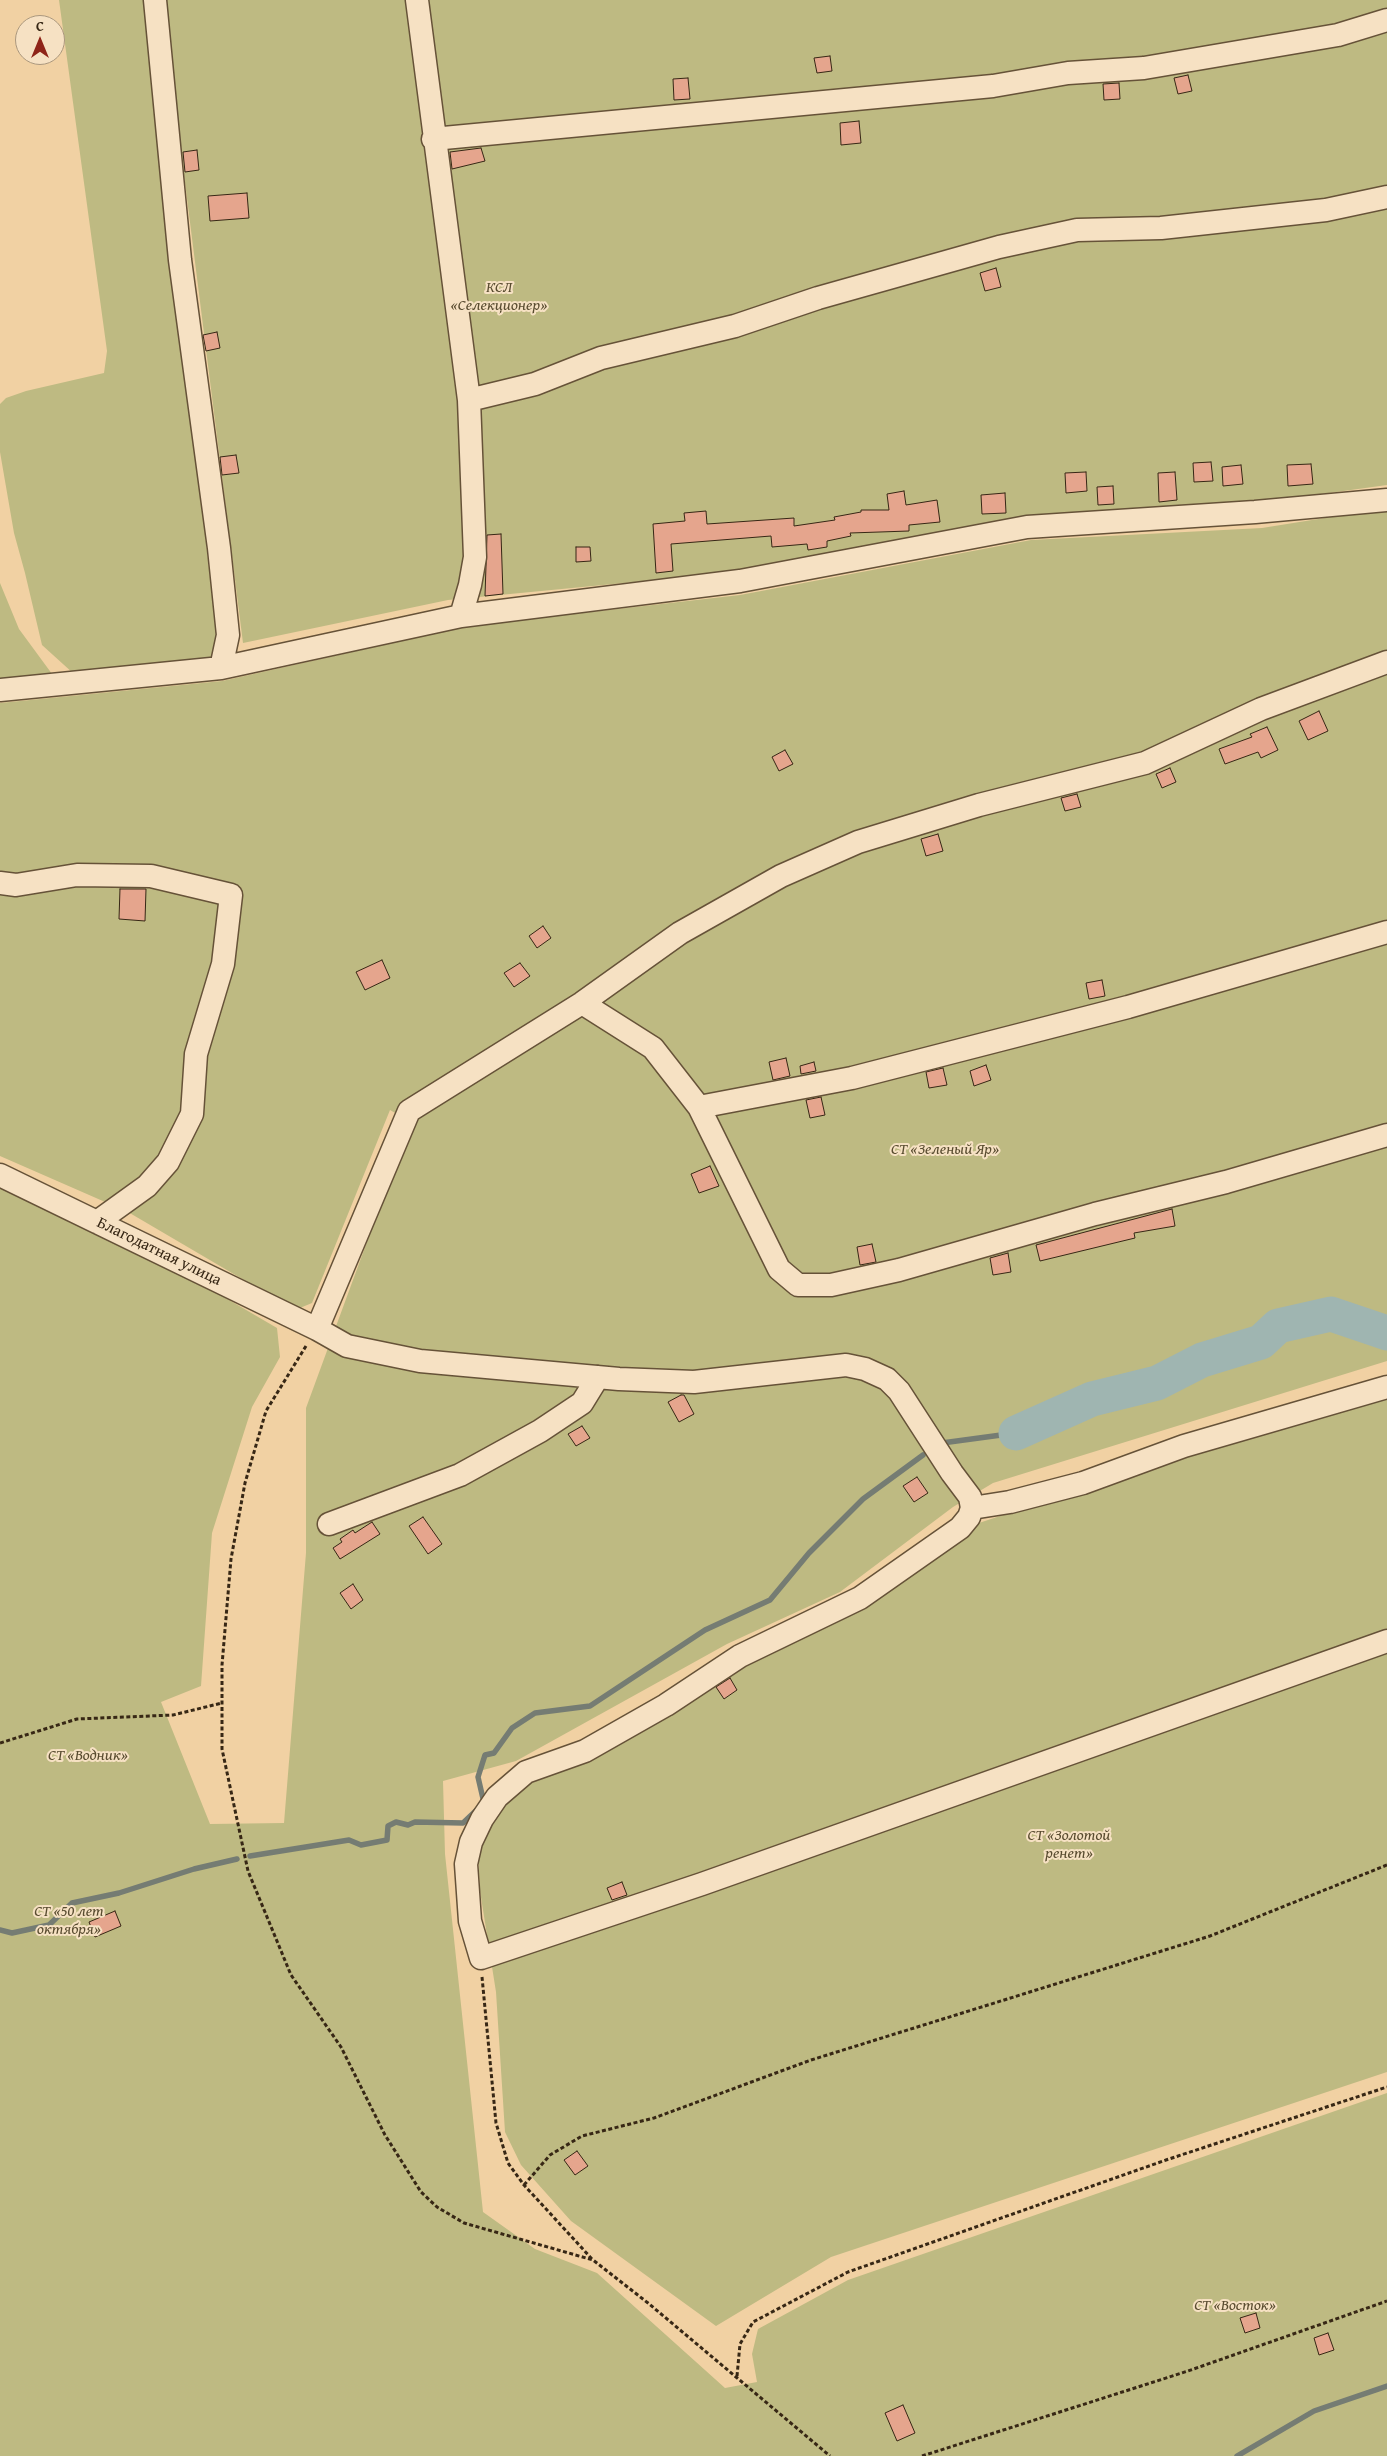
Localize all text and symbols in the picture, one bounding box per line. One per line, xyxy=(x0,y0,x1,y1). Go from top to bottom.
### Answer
north arrow xyxy=(15,15,65,65)
text: С xyxy=(36,16,44,36)
park label: КСЛ «Селекционер» xyxy=(451,278,547,316)
park label: СТ «Зеленый Яр» xyxy=(891,1140,999,1160)
street label: Благодатная улица xyxy=(94,1214,224,1290)
park label: СТ «Водник» xyxy=(48,1746,128,1766)
park label: СТ «Золотой ренет» xyxy=(1028,1826,1110,1864)
park label: СТ «50 лет октября» xyxy=(34,1902,104,1940)
park label: СТ «Восток» xyxy=(1194,2296,1276,2316)

